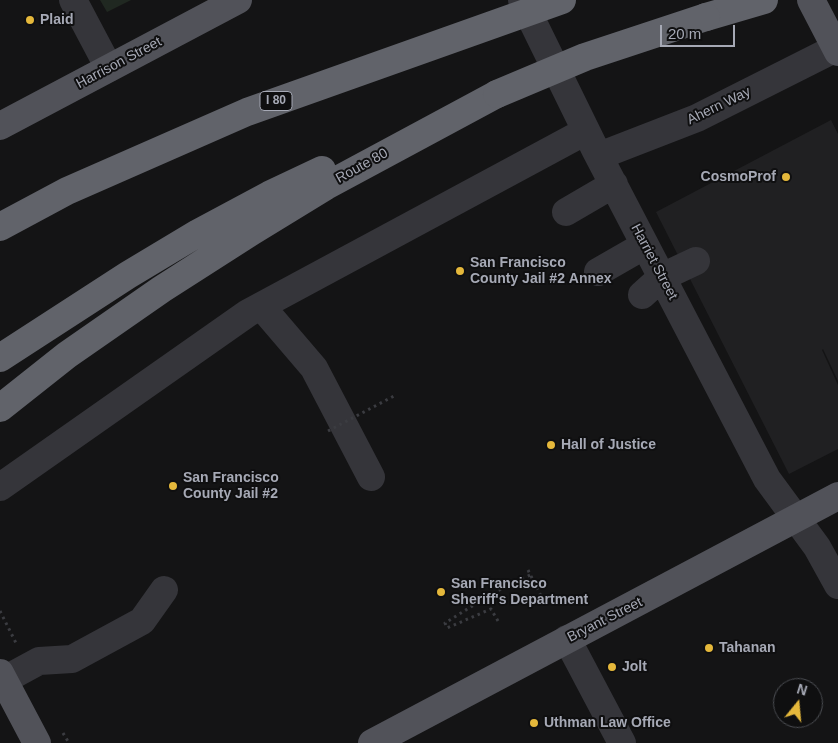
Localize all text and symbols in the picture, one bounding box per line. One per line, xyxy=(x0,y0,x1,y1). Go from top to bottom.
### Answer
place label: Plaid xyxy=(40,12,73,28)
marker: Plaid xyxy=(24,14,36,26)
scale bar xyxy=(663,15,738,47)
text: 20 m xyxy=(668,25,701,42)
street label: Harrison Street xyxy=(73,33,165,93)
street label: Ahern Way xyxy=(684,83,754,129)
road number: I 80 xyxy=(260,92,292,110)
street label: Route 80 xyxy=(333,145,391,187)
place label: CosmoProf xyxy=(701,169,776,185)
marker: CosmoProf xyxy=(780,171,792,183)
street label: Harriet Street xyxy=(627,221,681,303)
place label: San Francisco County Jail #2 Annex xyxy=(470,255,612,288)
marker: San Francisco County Jail #2 Annex xyxy=(454,265,466,277)
place label: Hall of Justice xyxy=(561,437,656,453)
marker: Hall of Justice xyxy=(545,439,557,451)
place label: San Francisco County Jail #2 xyxy=(183,470,279,502)
marker: San Francisco County Jail #2 xyxy=(167,480,179,492)
place label: San Francisco Sheriff's Department xyxy=(451,576,588,608)
marker: San Francisco Sheriff's Department xyxy=(435,586,447,598)
street label: Bryant Street xyxy=(565,594,645,646)
place label: Tahanan xyxy=(719,640,776,656)
marker: Tahanan xyxy=(703,642,715,654)
place label: Jolt xyxy=(622,659,647,675)
marker: Jolt xyxy=(606,661,618,673)
north arrow xyxy=(773,678,823,728)
text: N xyxy=(795,680,809,699)
place label: Uthman Law Office xyxy=(544,715,671,731)
marker: Uthman Law Office xyxy=(528,717,540,729)

